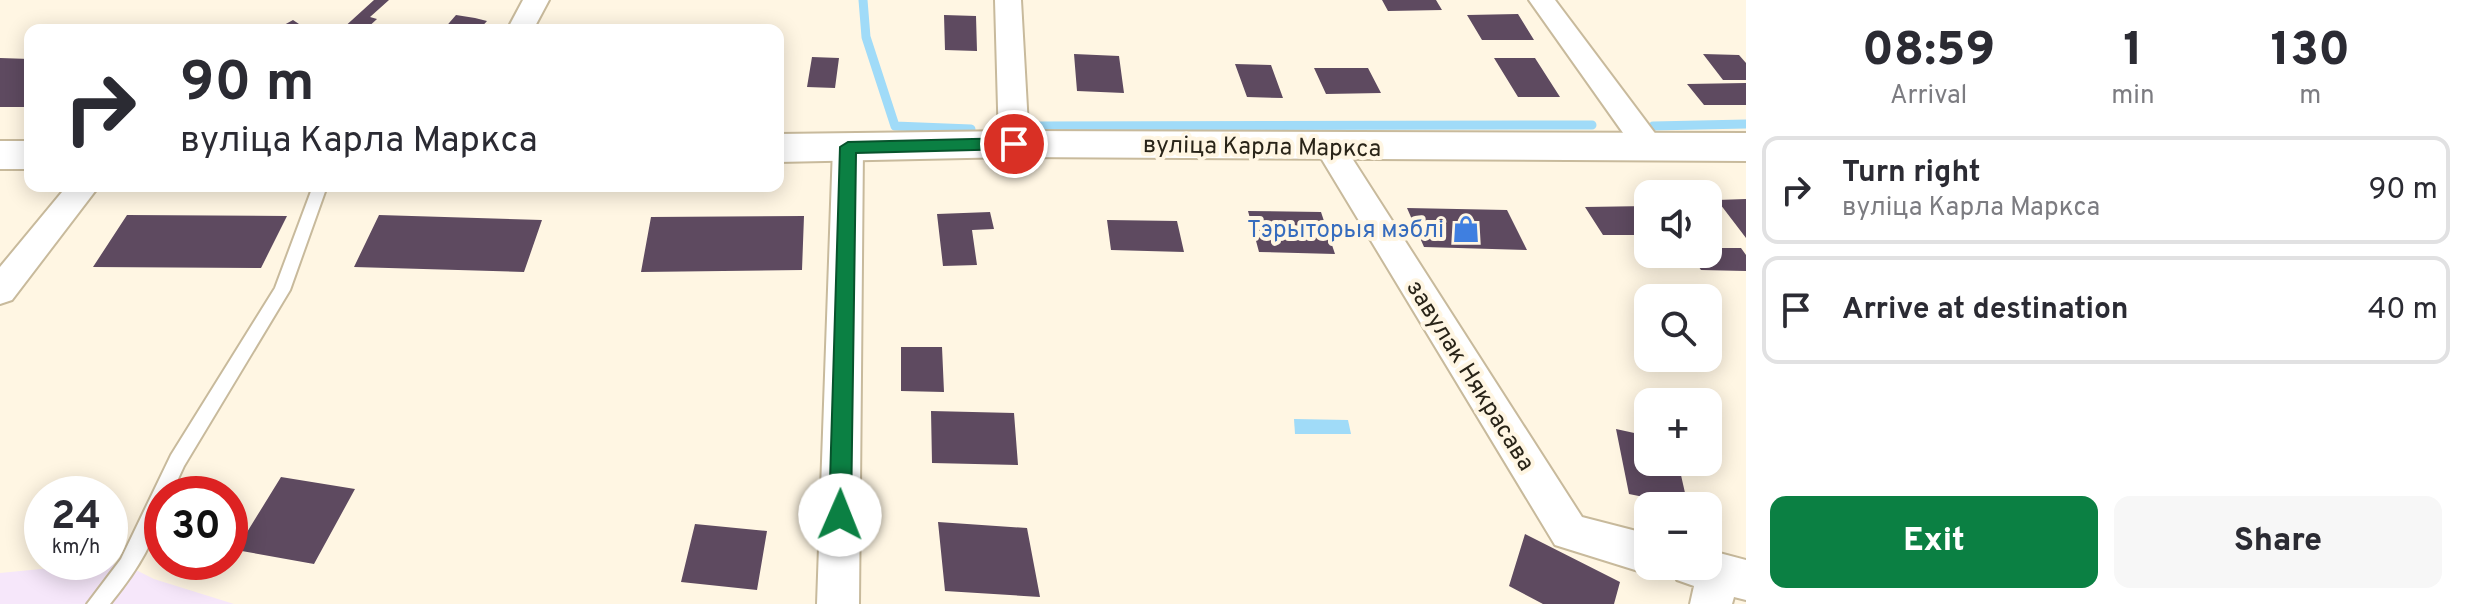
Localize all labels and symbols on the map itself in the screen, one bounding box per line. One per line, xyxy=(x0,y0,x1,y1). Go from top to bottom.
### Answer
pin xyxy=(980,110,1048,178)
street label: вуліца Карла Маркса xyxy=(1143,131,1381,165)
shop icon: Тэрыторыя мэблі xyxy=(1451,214,1481,244)
place label: Тэрыторыя мэблі xyxy=(1247,216,1444,246)
street label: завулак Някрасава xyxy=(1398,275,1540,477)
position arrow xyxy=(798,473,882,557)
speed limit sign: 30 xyxy=(144,476,248,580)

